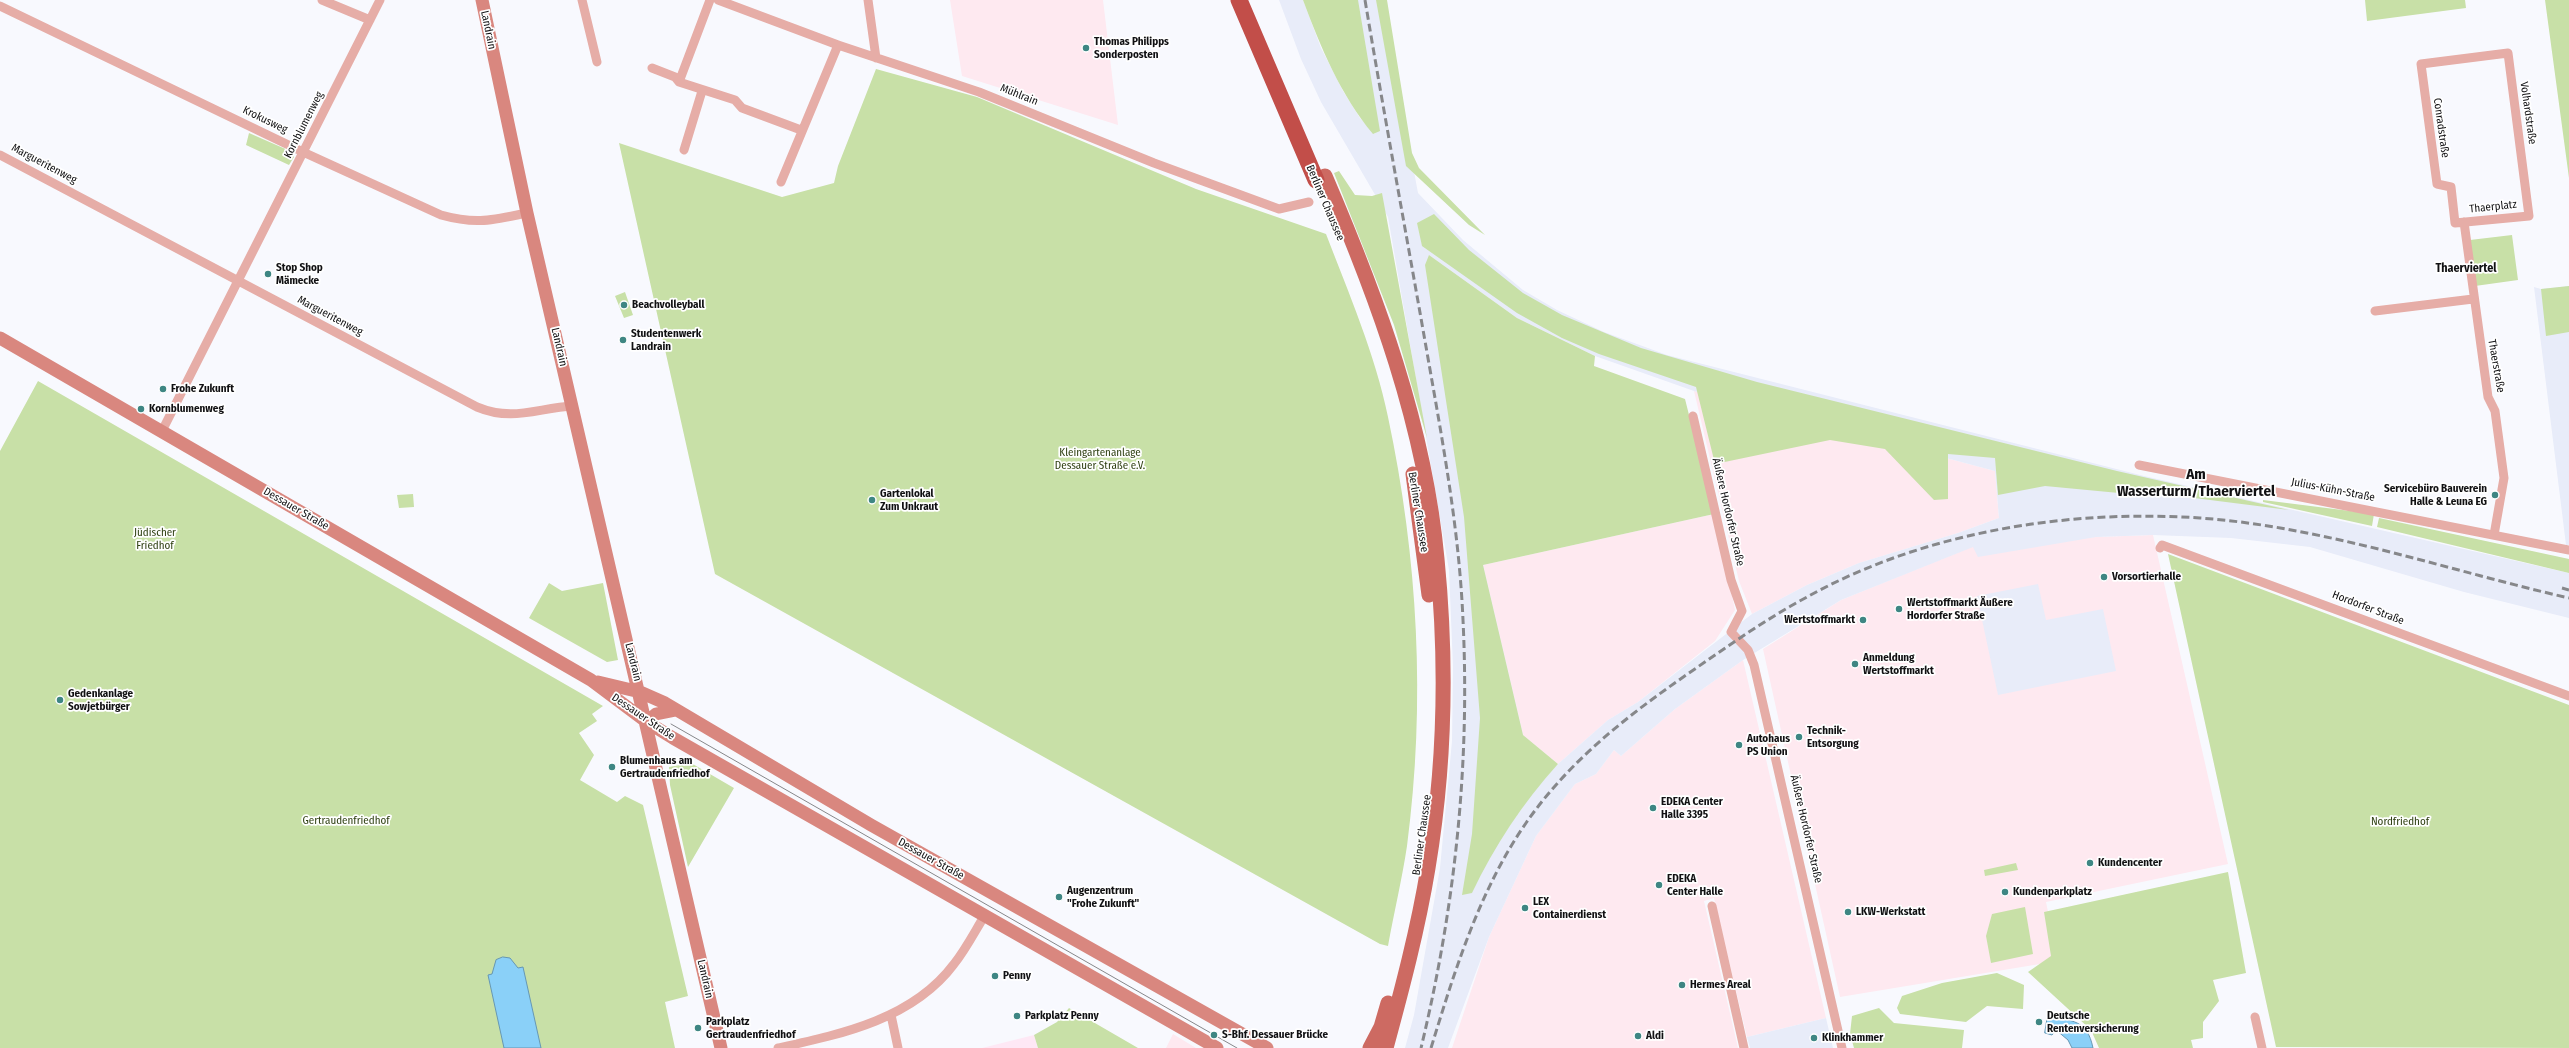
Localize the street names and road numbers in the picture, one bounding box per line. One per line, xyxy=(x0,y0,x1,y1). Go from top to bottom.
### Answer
street label: Landrain xyxy=(477,9,499,51)
street label: Mühlrain xyxy=(998,81,1040,109)
street label: Volhardstraße xyxy=(2517,81,2539,145)
street label: Kornblumenweg xyxy=(282,89,326,161)
street label: Conradstraße xyxy=(2430,97,2452,159)
street label: Krokusweg xyxy=(240,103,290,137)
street label: Margueritenweg xyxy=(9,141,79,187)
street label: Berliner Chaussee xyxy=(1303,163,1347,243)
street label: Thaerplatz xyxy=(2469,198,2517,216)
street label: Margueritenweg xyxy=(295,293,365,339)
street label: Landrain xyxy=(548,326,570,368)
street label: Thaerstraße xyxy=(2485,338,2507,394)
street label: Äußere Hordorfer Straße xyxy=(1709,457,1747,567)
street label: Berliner Chaussee xyxy=(1405,471,1431,553)
street label: Julius-Kühn-Straße xyxy=(2290,475,2376,505)
street label: Dessauer Straße xyxy=(261,485,331,533)
street label: Hordorfer Straße xyxy=(2330,588,2406,628)
street label: Landrain xyxy=(622,641,644,683)
street label: Dessauer Straße xyxy=(609,691,677,743)
street label: Äußere Hordorfer Straße xyxy=(1787,774,1825,884)
street label: Berliner Chaussee xyxy=(1410,794,1434,876)
street label: Dessauer Straße xyxy=(896,835,966,883)
street label: Landrain xyxy=(694,958,716,1000)

